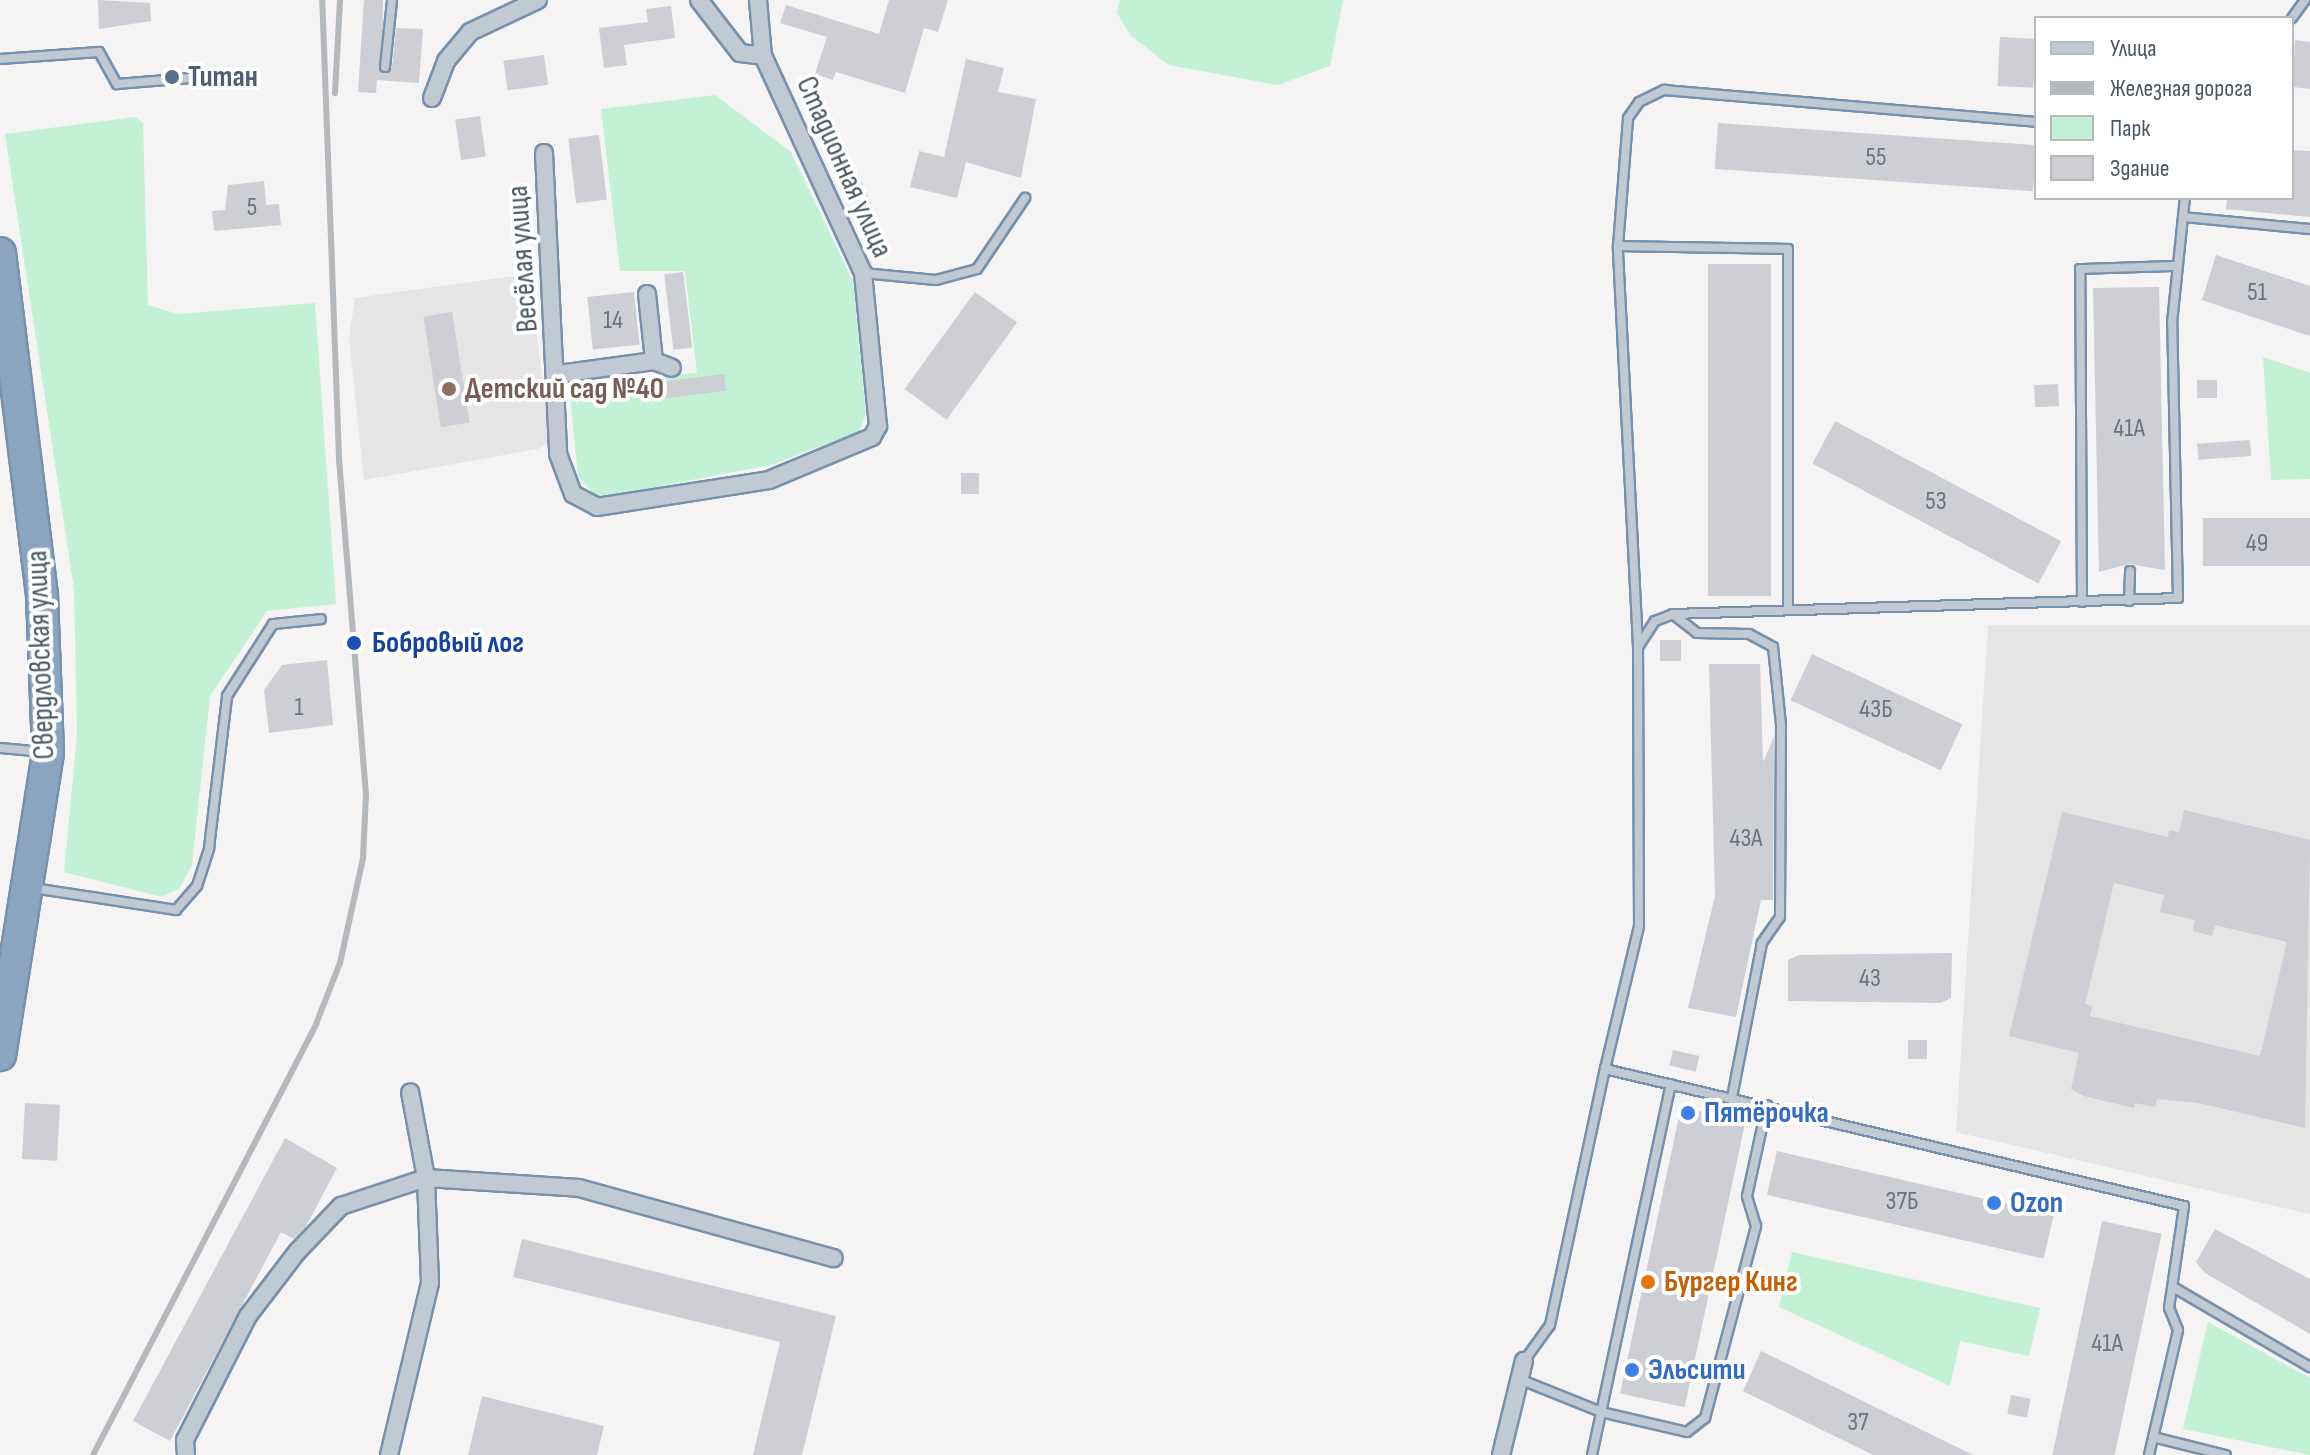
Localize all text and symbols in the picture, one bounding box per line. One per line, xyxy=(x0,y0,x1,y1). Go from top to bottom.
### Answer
legend xyxy=(2034,16,2294,200)
text: Улица xyxy=(2110,34,2156,63)
place label: Титан xyxy=(188,59,258,95)
marker: Титан xyxy=(163,68,181,86)
street label: Стадионная улица xyxy=(788,71,900,263)
text: Железная дорога xyxy=(2110,74,2252,103)
text: Парк xyxy=(2110,114,2150,143)
house number: 55 xyxy=(1866,142,1886,174)
text: Здание xyxy=(2110,154,2169,183)
street label: Весёлая улица xyxy=(500,184,546,334)
house number: 5 xyxy=(247,192,257,224)
house number: 51 xyxy=(2247,277,2267,309)
house number: 14 xyxy=(603,305,623,337)
place label: Детский сад №40 xyxy=(465,371,664,407)
marker: Детский сад №40 xyxy=(440,380,458,398)
house number: 41А xyxy=(2113,413,2145,445)
house number: 53 xyxy=(1925,486,1947,518)
house number: 49 xyxy=(2246,528,2268,560)
street label: Свердловская улица xyxy=(19,550,63,760)
place label: Бобровый лог xyxy=(372,625,524,661)
marker: Бобровый лог xyxy=(343,632,365,654)
house number: 1 xyxy=(294,692,304,724)
house number: 43Б xyxy=(1859,694,1893,726)
house number: 43А xyxy=(1730,823,1762,855)
house number: 43 xyxy=(1859,963,1881,995)
place label: Пятёрочка xyxy=(1704,1095,1829,1131)
marker: Пятёрочка xyxy=(1679,1104,1697,1122)
place label: Ozon xyxy=(2010,1185,2063,1221)
house number: 37Б xyxy=(1886,1186,1918,1218)
marker: Ozon xyxy=(1985,1194,2003,1212)
place label: Бургер Кинг xyxy=(1664,1264,1798,1300)
marker: Бургер Кинг xyxy=(1639,1273,1657,1291)
house number: 41А xyxy=(2091,1328,2123,1360)
place label: Эльсити xyxy=(1648,1352,1746,1388)
marker: Эльсити xyxy=(1623,1361,1641,1379)
house number: 37 xyxy=(1847,1407,1869,1439)

